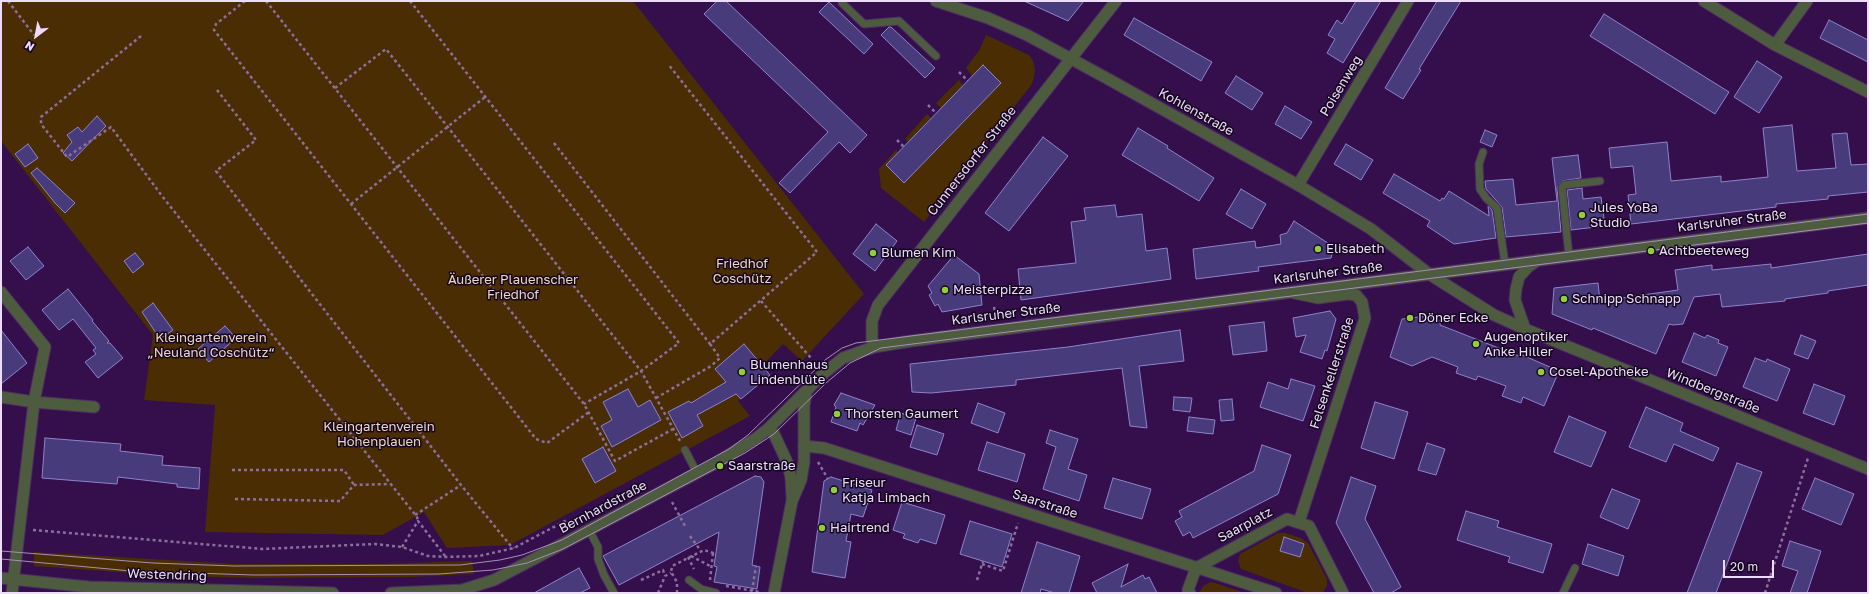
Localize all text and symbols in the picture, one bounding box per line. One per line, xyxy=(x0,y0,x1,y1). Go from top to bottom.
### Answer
north arrow xyxy=(16,16,56,56)
text: N xyxy=(22,39,36,54)
street label: Poisenweg xyxy=(1317,53,1365,119)
street label: Kohlenstraße xyxy=(1156,85,1236,139)
street label: Cunnersdorfer Straße xyxy=(924,103,1020,219)
place label: Jules YoBa Studio xyxy=(1590,200,1658,231)
street label: Karlsruher Straße xyxy=(1677,207,1787,235)
marker: Jules YoBa Studio xyxy=(1577,210,1587,220)
place label: Elisabeth xyxy=(1326,241,1385,257)
place label: Achtbeeteweg xyxy=(1659,243,1749,259)
marker: Elisabeth xyxy=(1313,244,1323,254)
place label: Blumen Kim xyxy=(881,245,956,261)
marker: Achtbeeteweg xyxy=(1646,246,1656,256)
marker: Blumen Kim xyxy=(868,248,878,258)
park label: Friedhof Coschütz xyxy=(713,256,771,287)
street label: Karlsruher Straße xyxy=(1273,259,1383,287)
park label: Äußerer Plauenscher Friedhof xyxy=(448,272,578,303)
place label: Meisterpizza xyxy=(953,282,1032,298)
marker: Meisterpizza xyxy=(940,285,950,295)
place label: Schnipp Schnapp xyxy=(1572,291,1681,307)
marker: Schnipp Schnapp xyxy=(1559,294,1569,304)
street label: Karlsruher Straße xyxy=(951,300,1061,328)
place label: Döner Ecke xyxy=(1418,310,1488,326)
marker: Döner Ecke xyxy=(1405,313,1415,323)
street label: Felsenkellerstraße xyxy=(1307,315,1357,431)
place label: Augenoptiker Anke Hiller xyxy=(1484,329,1568,360)
park label: Kleingartenverein „Neuland Coschütz“ xyxy=(147,330,275,361)
marker: Augenoptiker Anke Hiller xyxy=(1471,339,1481,349)
place label: Blumenhaus Lindenblüte xyxy=(750,357,828,388)
place label: Cosel-Apotheke xyxy=(1549,364,1649,380)
street label: Windbergstraße xyxy=(1664,365,1762,417)
marker: Blumenhaus Lindenblüte xyxy=(737,367,747,377)
marker: Cosel-Apotheke xyxy=(1536,367,1546,377)
place label: Thorsten Gaumert xyxy=(845,406,959,422)
marker: Thorsten Gaumert xyxy=(832,409,842,419)
park label: Kleingartenverein Hohenplauen xyxy=(323,419,435,450)
place label: Saarstraße xyxy=(728,458,796,474)
marker: Saarstraße xyxy=(715,461,725,471)
place label: Friseur Katja Limbach xyxy=(842,475,930,506)
street label: Bernhardstraße xyxy=(556,477,650,537)
marker: Friseur Katja Limbach xyxy=(829,485,839,495)
street label: Saarstraße xyxy=(1010,486,1080,522)
street label: Saarplatz xyxy=(1215,504,1275,546)
place label: Hairtrend xyxy=(830,520,890,536)
marker: Hairtrend xyxy=(817,523,827,533)
scale bar xyxy=(1725,552,1776,578)
text: 20 m xyxy=(1730,559,1758,574)
street label: Westendring xyxy=(127,566,207,584)

